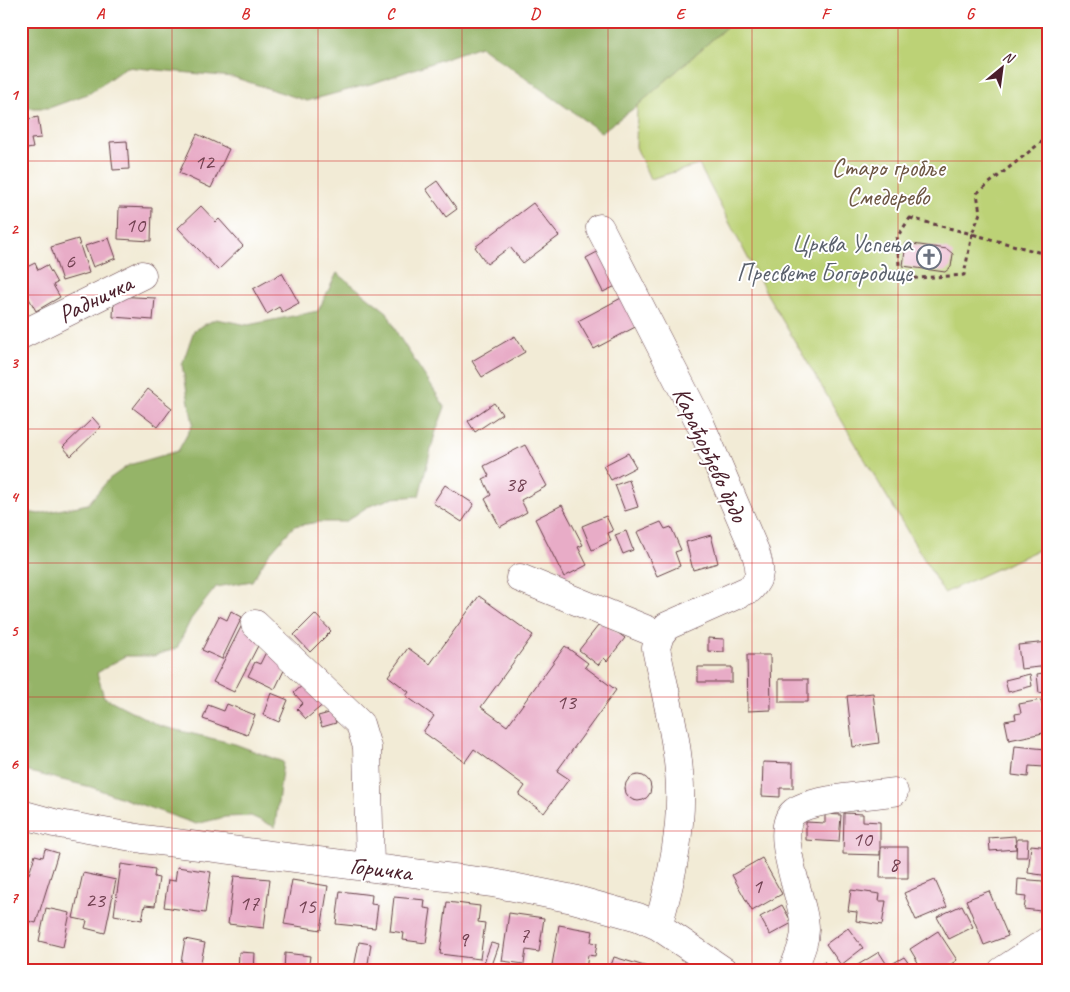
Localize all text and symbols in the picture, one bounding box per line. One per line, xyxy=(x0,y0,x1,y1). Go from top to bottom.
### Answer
text: A xyxy=(96,4,106,24)
text: B xyxy=(241,4,251,24)
text: C xyxy=(386,4,396,24)
text: D xyxy=(530,4,541,24)
text: E xyxy=(676,4,687,24)
text: F xyxy=(821,4,832,24)
text: G xyxy=(966,4,976,24)
north arrow xyxy=(978,42,1028,92)
text: N xyxy=(1000,48,1018,68)
text: 1 xyxy=(10,85,19,105)
house number: 12 xyxy=(194,148,216,176)
park label: Старо гробље Смедерево xyxy=(831,152,946,213)
house number: 10 xyxy=(125,211,147,239)
text: 2 xyxy=(10,219,19,239)
place label: Црква Успења Пресвете Богородице xyxy=(736,228,914,289)
church icon: Црква Успења Пресвете Богородице xyxy=(916,244,942,270)
house number: 6 xyxy=(65,247,76,275)
street label: Радничка xyxy=(53,266,140,331)
text: 3 xyxy=(10,353,19,373)
street label: Карађорђево брдо xyxy=(665,382,756,528)
house number: 38 xyxy=(505,470,527,498)
text: 4 xyxy=(10,487,19,507)
text: 5 xyxy=(11,621,20,641)
house number: 13 xyxy=(556,688,578,716)
text: 6 xyxy=(10,754,19,774)
house number: 10 xyxy=(852,825,874,853)
street label: Горичка xyxy=(348,849,417,889)
house number: 8 xyxy=(889,850,901,878)
house number: 1 xyxy=(752,872,763,900)
house number: 23 xyxy=(85,886,107,914)
text: 7 xyxy=(10,888,19,908)
house number: 17 xyxy=(239,889,260,917)
house number: 15 xyxy=(296,892,317,920)
house number: 7 xyxy=(519,921,530,949)
house number: 9 xyxy=(458,925,470,953)

